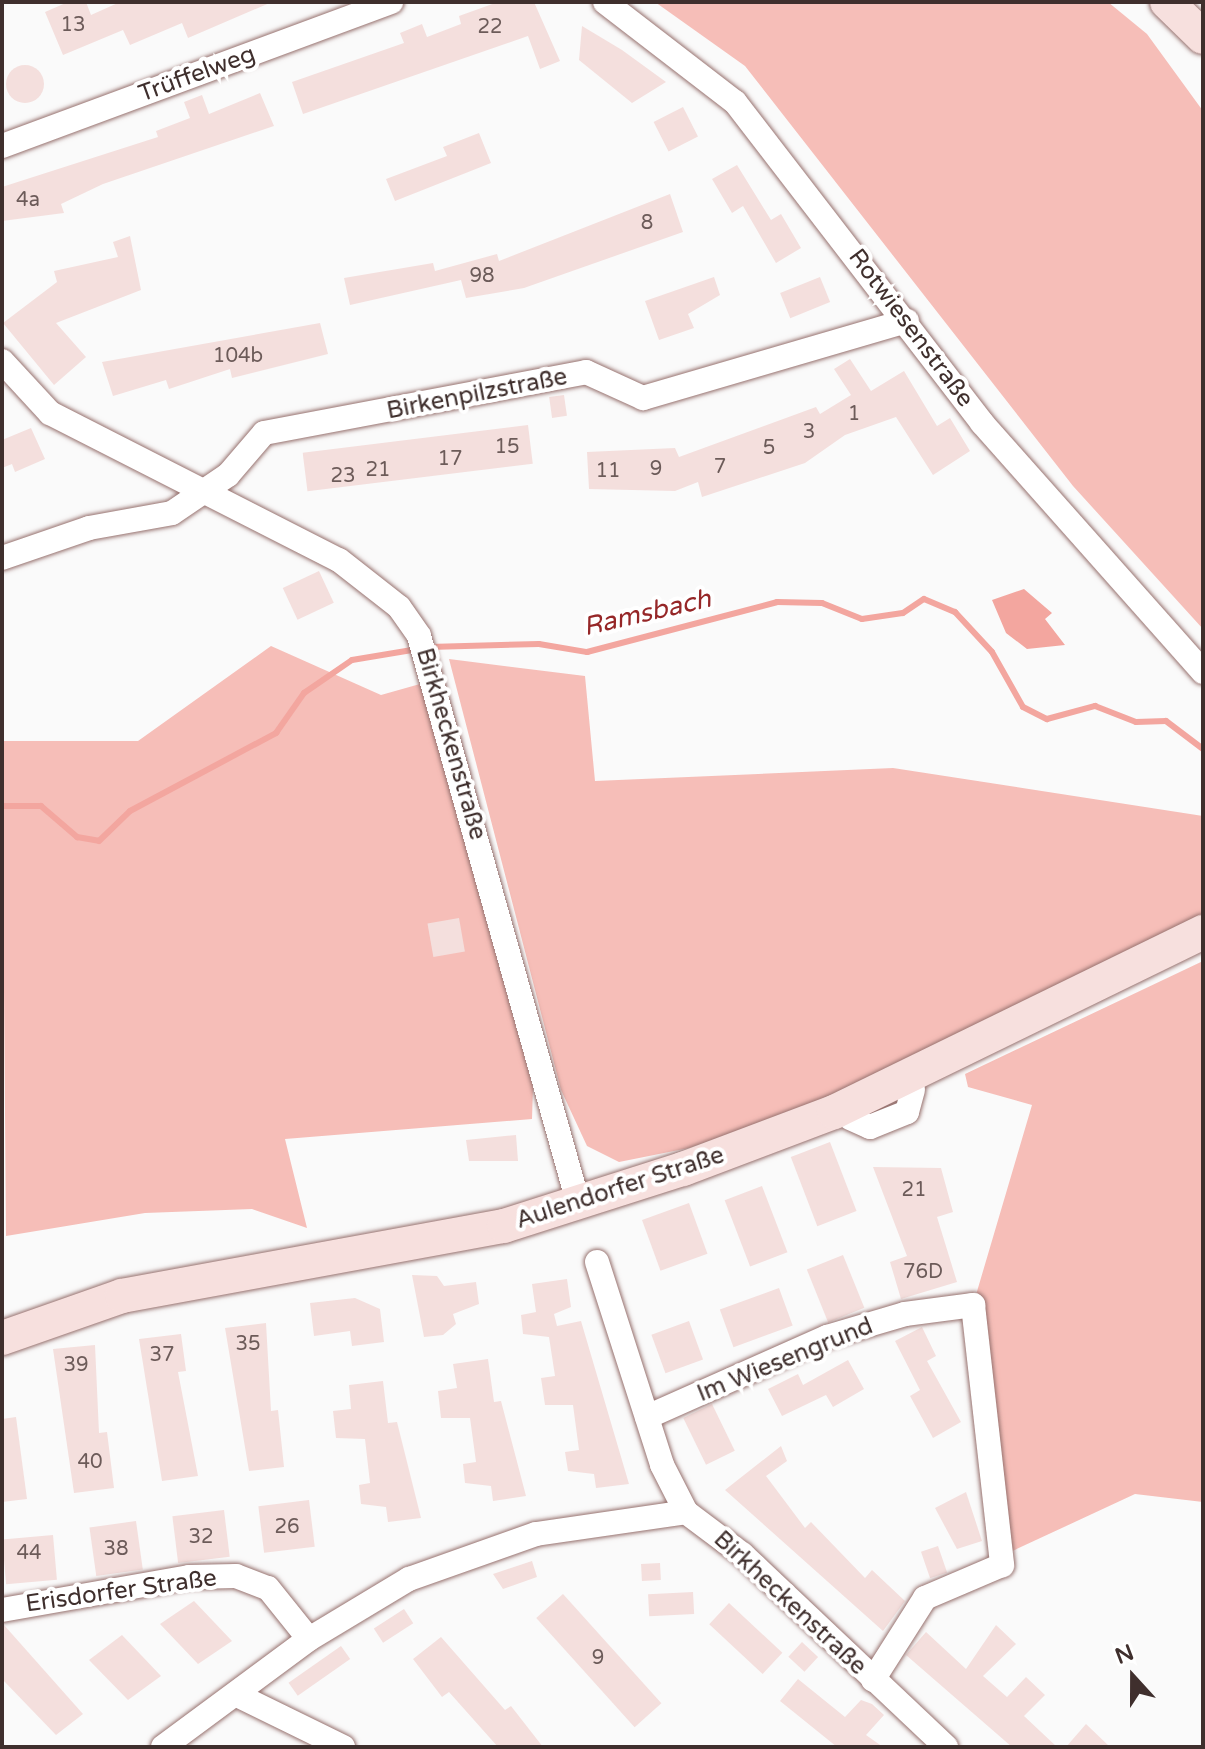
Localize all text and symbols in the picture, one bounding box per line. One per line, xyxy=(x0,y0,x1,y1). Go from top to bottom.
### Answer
house number: 13 xyxy=(60,13,86,37)
house number: 22 xyxy=(477,15,503,39)
street label: Trüffelweg xyxy=(135,40,259,108)
house number: 4a xyxy=(16,188,40,212)
house number: 8 xyxy=(641,211,653,235)
street label: Rotwiesenstraße xyxy=(842,243,980,413)
house number: 98 xyxy=(469,264,495,288)
house number: 104b xyxy=(213,344,263,368)
street label: Birkenpilzstraße xyxy=(384,362,570,426)
house number: 1 xyxy=(848,402,860,426)
house number: 3 xyxy=(803,420,815,444)
house number: 15 xyxy=(494,435,520,459)
house number: 5 xyxy=(763,436,775,460)
house number: 17 xyxy=(437,447,463,471)
house number: 7 xyxy=(714,455,726,479)
house number: 9 xyxy=(650,457,662,481)
house number: 21 xyxy=(365,458,391,482)
house number: 11 xyxy=(595,459,621,483)
house number: 23 xyxy=(330,464,356,488)
water label: Ramsbach xyxy=(580,583,714,643)
street label: Birkheckenstraße xyxy=(410,645,492,843)
street label: Aulendorfer Straße xyxy=(512,1141,728,1235)
house number: 21 xyxy=(901,1178,927,1202)
house number: 76D xyxy=(903,1260,943,1284)
street label: Im Wiesengrund xyxy=(693,1312,877,1408)
house number: 35 xyxy=(235,1332,261,1356)
house number: 37 xyxy=(149,1343,175,1367)
house number: 39 xyxy=(63,1353,89,1377)
house number: 40 xyxy=(77,1450,103,1474)
house number: 26 xyxy=(274,1515,300,1539)
house number: 32 xyxy=(188,1525,214,1549)
street label: Birkheckenstraße xyxy=(708,1525,872,1681)
house number: 38 xyxy=(103,1537,129,1561)
house number: 44 xyxy=(16,1541,42,1565)
street label: Erisdorfer Straße xyxy=(24,1563,218,1619)
north arrow xyxy=(1093,1637,1173,1717)
text: N xyxy=(1111,1639,1137,1670)
house number: 9 xyxy=(592,1646,604,1670)

